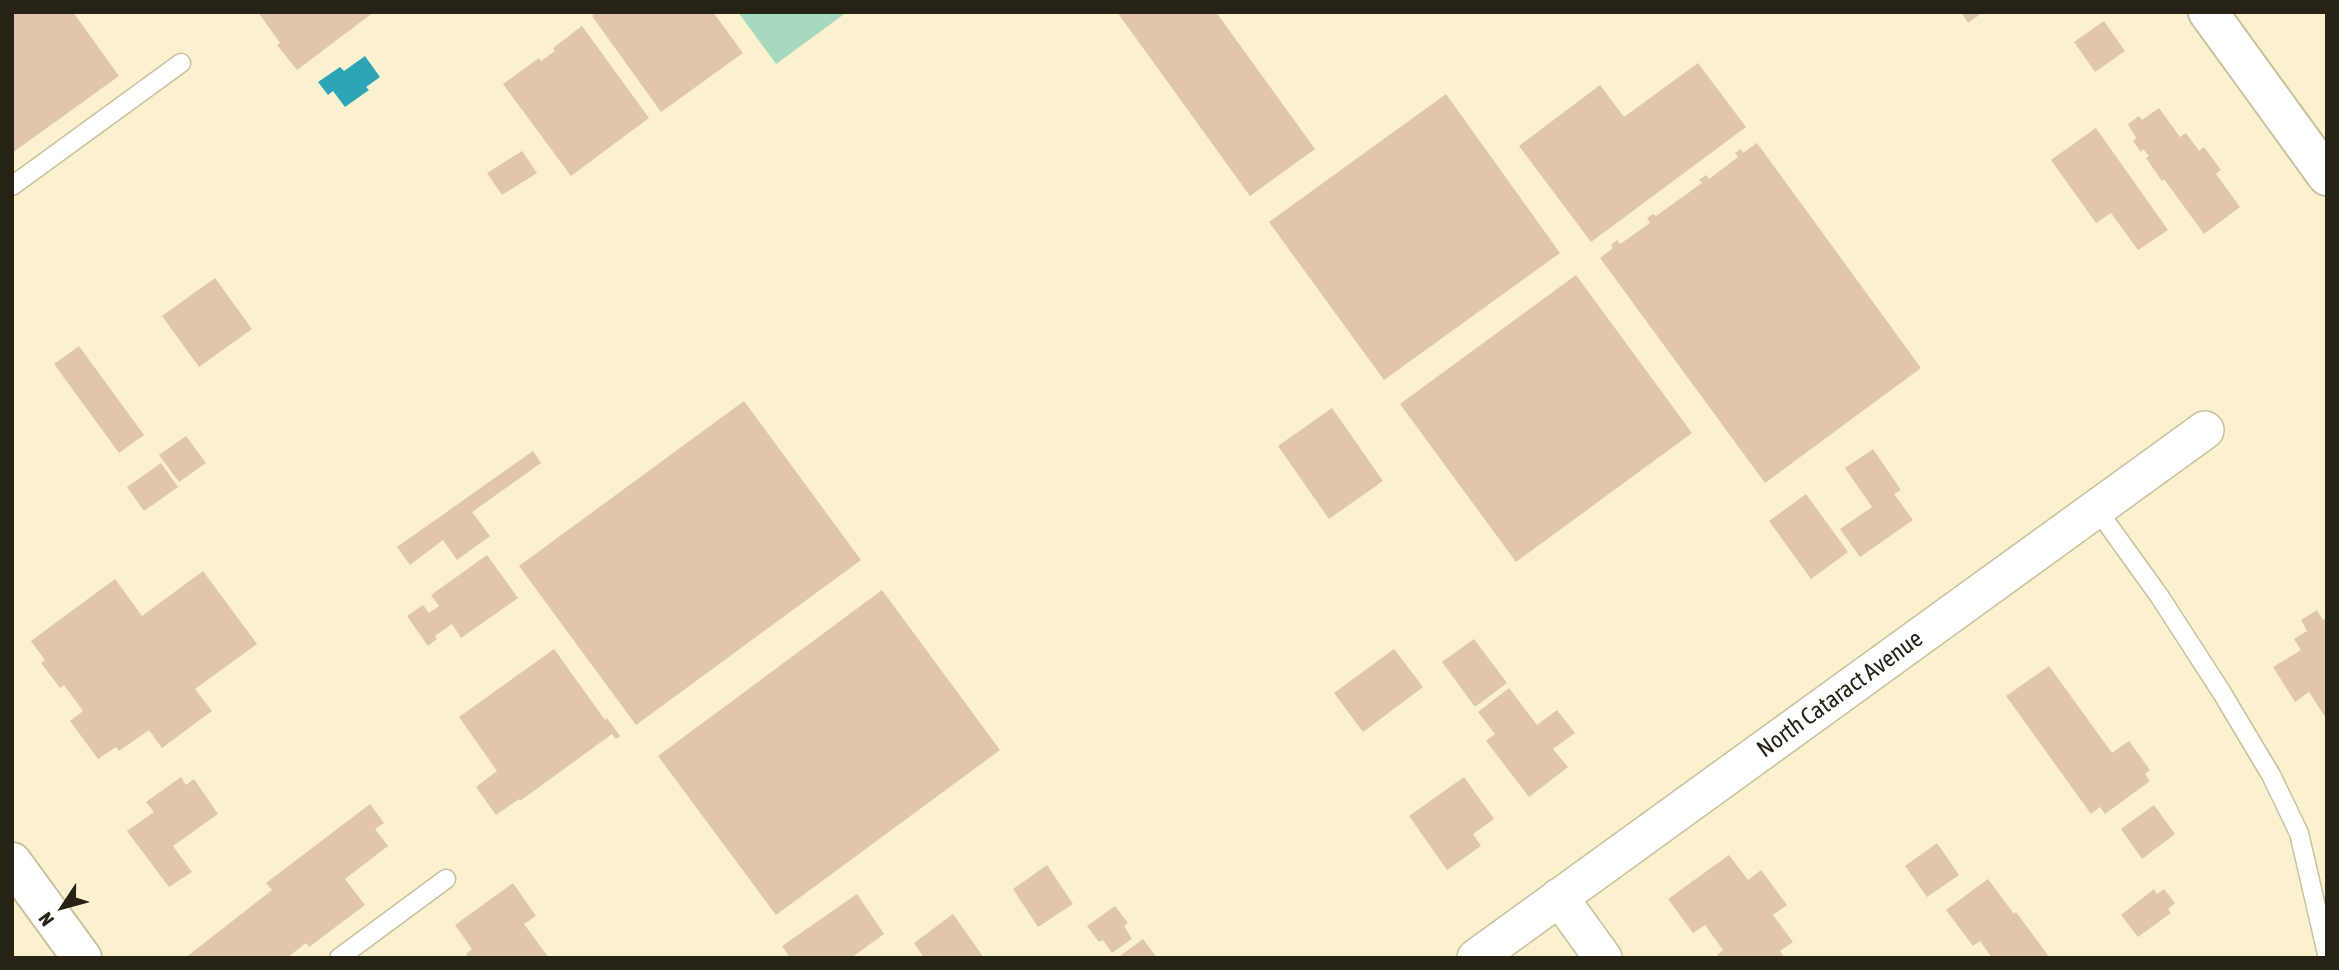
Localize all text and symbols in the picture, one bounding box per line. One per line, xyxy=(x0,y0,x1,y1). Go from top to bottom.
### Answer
street label: North Cataract Avenue xyxy=(1752,624,1928,764)
north arrow xyxy=(28,872,98,942)
text: N xyxy=(34,908,58,930)

